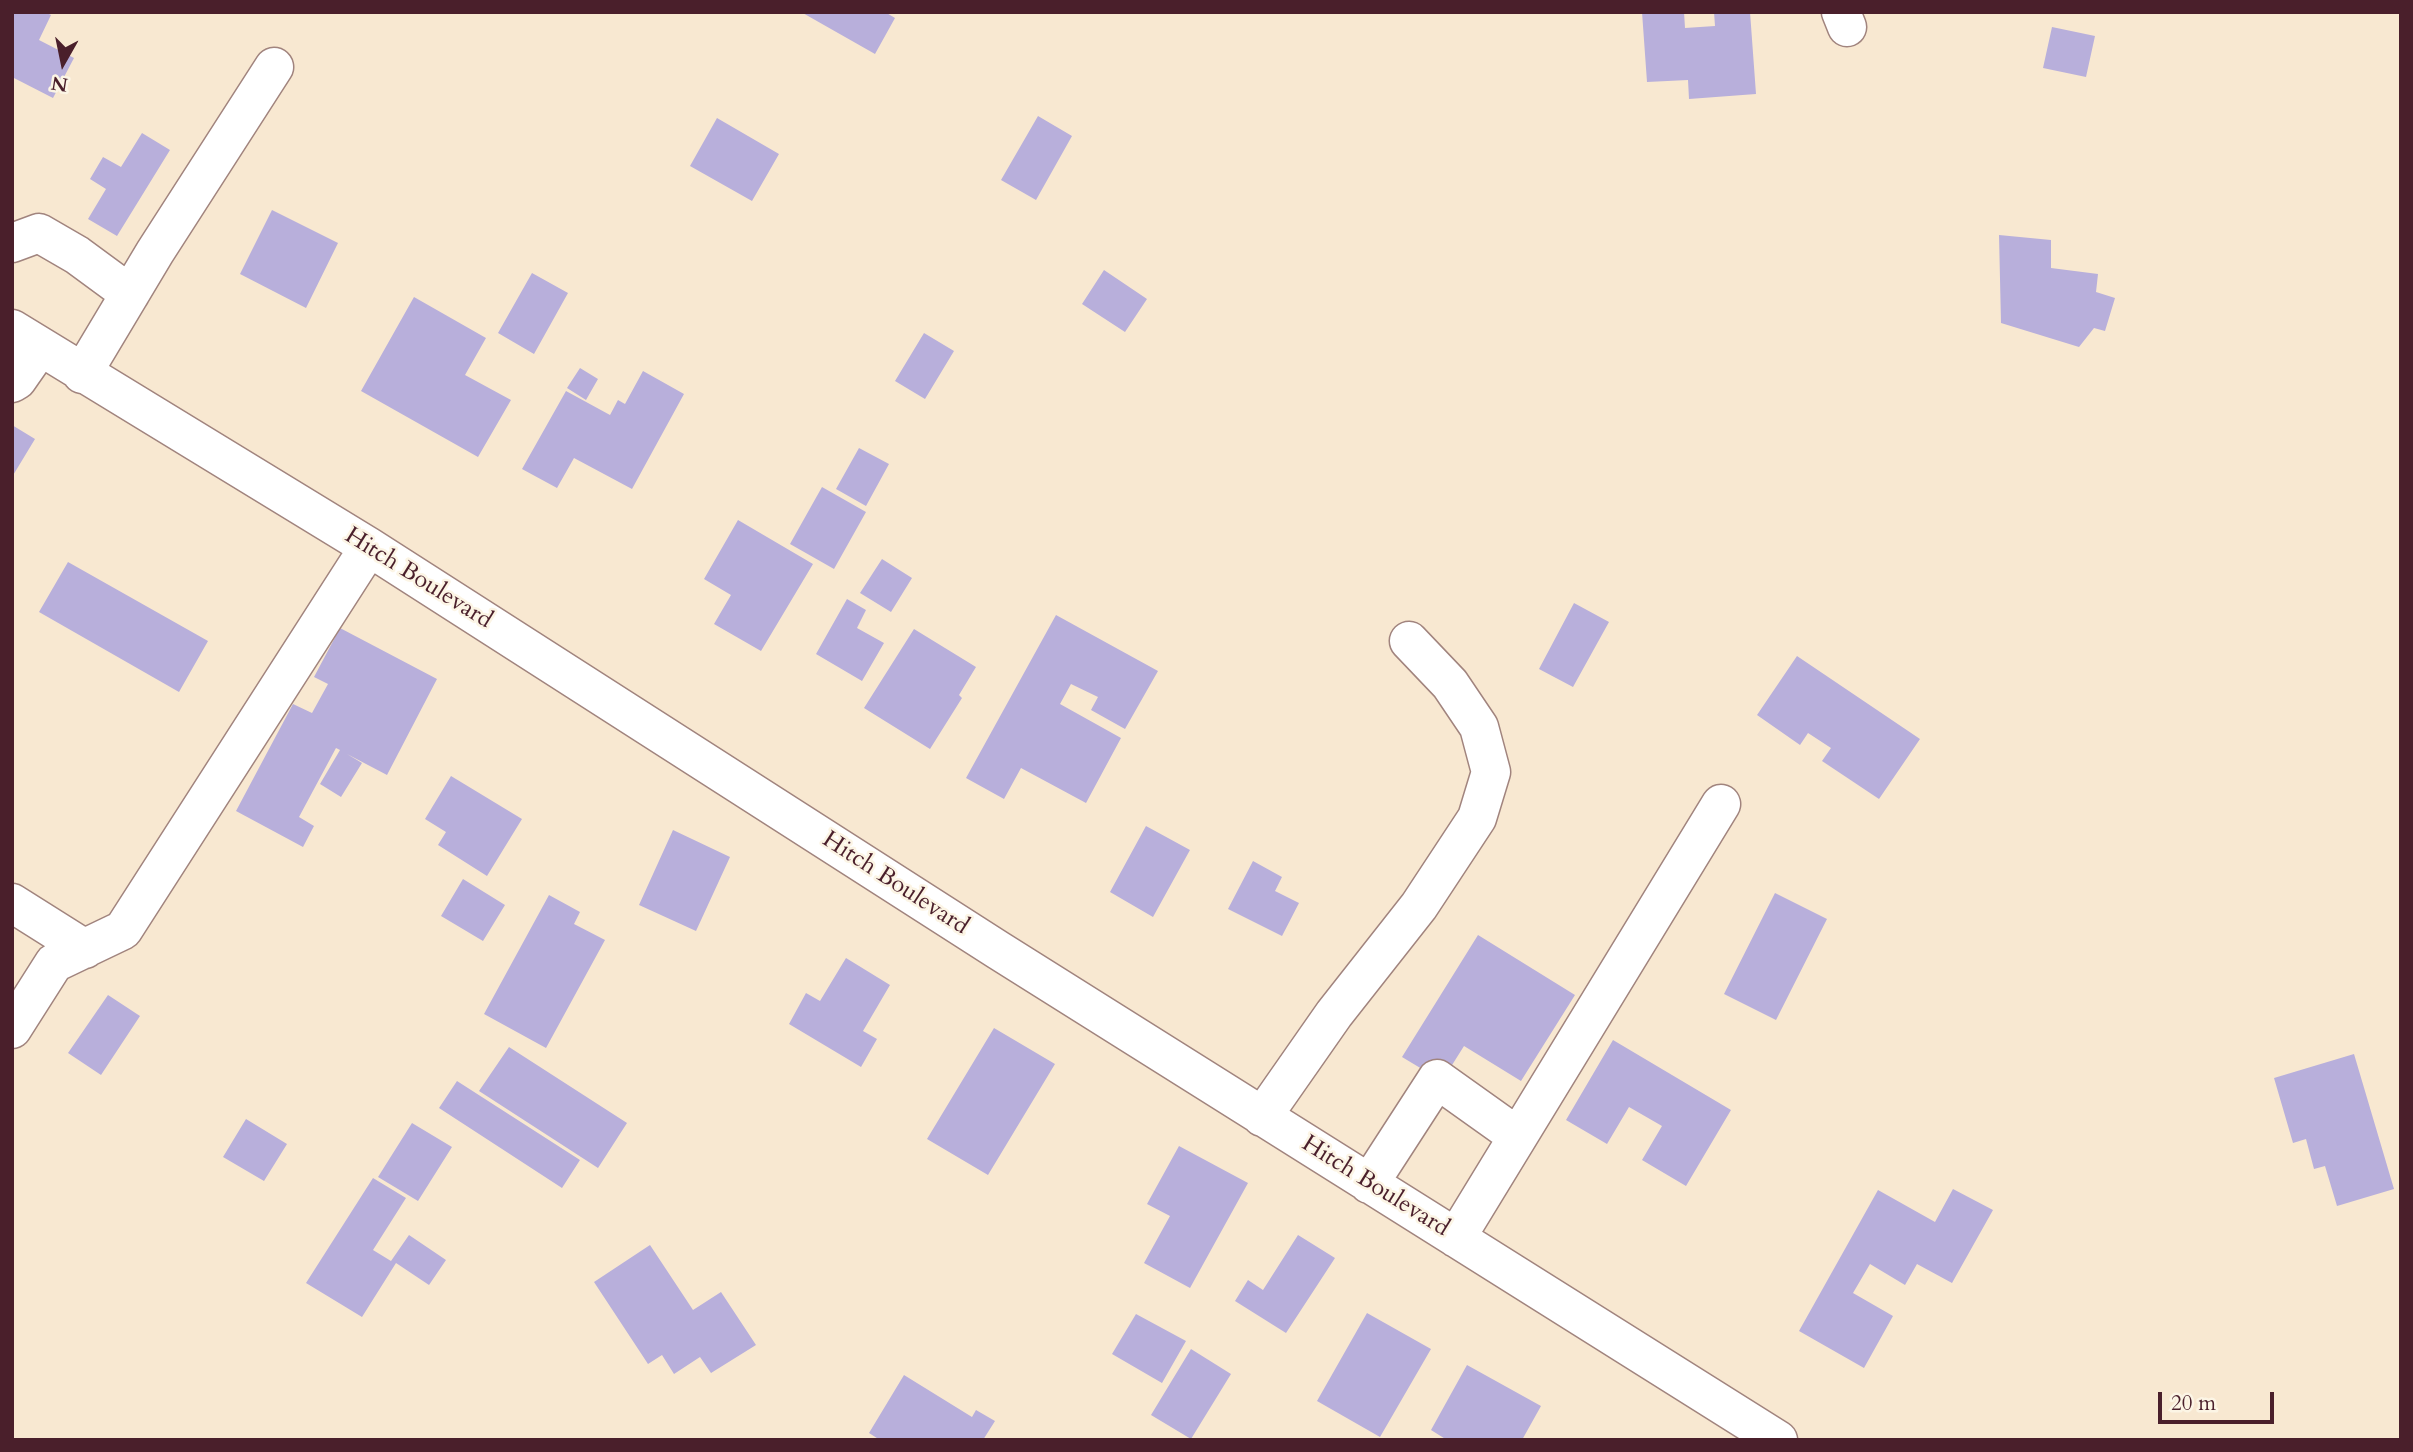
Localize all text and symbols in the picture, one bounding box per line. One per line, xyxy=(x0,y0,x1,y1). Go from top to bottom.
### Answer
north arrow xyxy=(28,28,98,98)
text: N xyxy=(50,70,70,98)
street label: Hitch Boulevard xyxy=(339,522,497,636)
street label: Hitch Boulevard xyxy=(817,826,973,942)
street label: Hitch Boulevard xyxy=(1296,1130,1454,1244)
scale bar xyxy=(2161,1378,2276,1422)
text: 20 m xyxy=(2171,1389,2216,1418)

